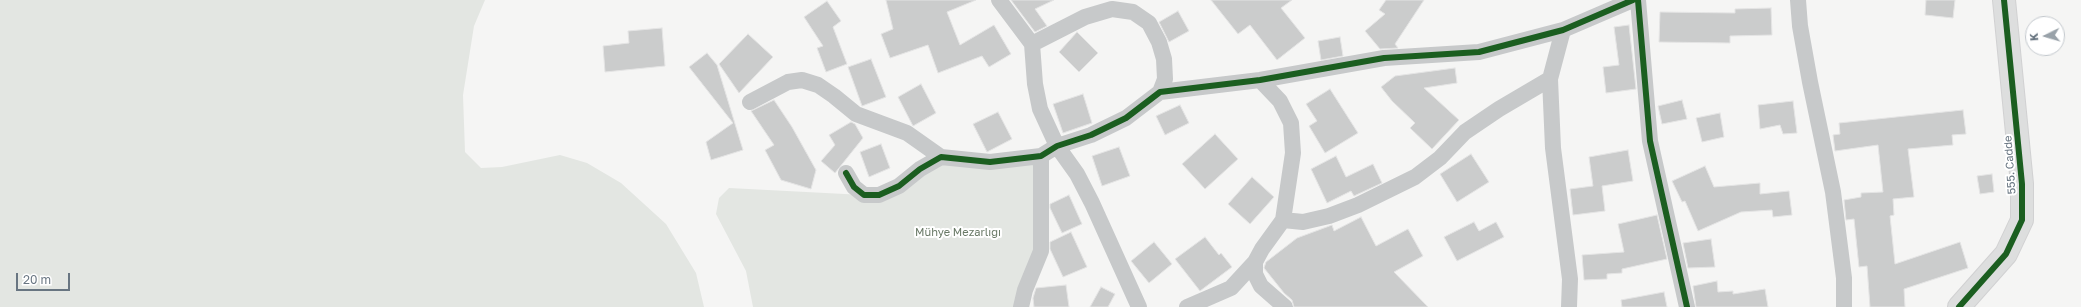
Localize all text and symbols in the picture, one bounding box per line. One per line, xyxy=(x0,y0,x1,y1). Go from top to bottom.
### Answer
north arrow xyxy=(2025,16,2065,56)
text: K xyxy=(2027,32,2040,42)
street label: 555. Cadde xyxy=(2001,135,2019,195)
park label: Mühye Mezarlığı xyxy=(915,226,1001,240)
scale bar xyxy=(18,265,72,291)
text: 20 m xyxy=(23,272,51,287)

